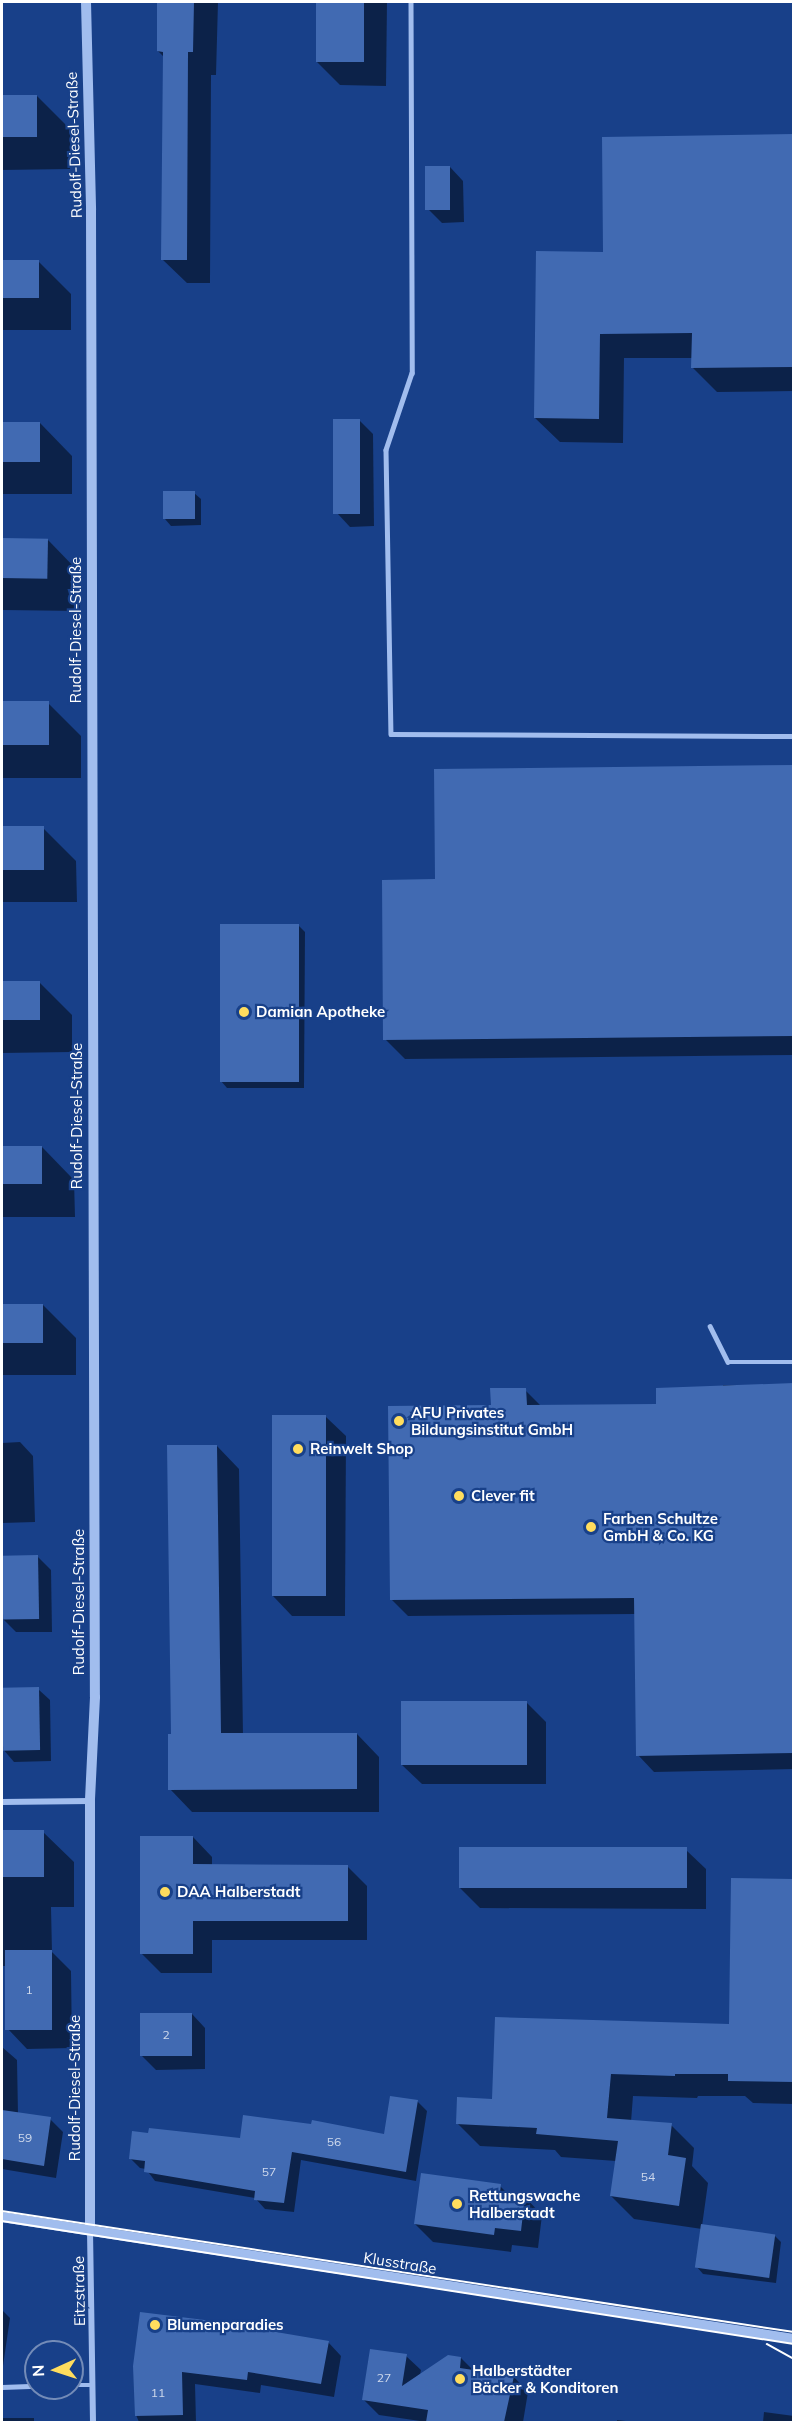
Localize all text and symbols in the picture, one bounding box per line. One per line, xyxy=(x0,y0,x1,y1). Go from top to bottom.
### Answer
street label: Rudolf-Diesel-Straße xyxy=(62,72,86,218)
street label: Rudolf-Diesel-Straße xyxy=(67,557,85,703)
place label: Damian Apotheke xyxy=(256,1003,385,1021)
marker: Damian Apotheke xyxy=(237,1005,251,1019)
street label: Rudolf-Diesel-Straße xyxy=(68,1043,86,1189)
place label: AFU Privates Bildungsinstitut GmbH xyxy=(411,1403,573,1438)
marker: AFU Privates Bildungsinstitut GmbH xyxy=(392,1414,406,1428)
place label: Reinwelt Shop xyxy=(310,1440,413,1458)
marker: Reinwelt Shop xyxy=(291,1442,305,1456)
place label: Clever fit xyxy=(471,1487,535,1505)
marker: Clever fit xyxy=(452,1489,466,1503)
place label: Farben Schultze GmbH & Co. KG xyxy=(603,1509,718,1544)
marker: Farben Schultze GmbH & Co. KG xyxy=(584,1520,598,1534)
street label: Rudolf-Diesel-Straße xyxy=(70,1529,88,1675)
place label: DAA Halberstadt xyxy=(177,1883,300,1901)
marker: DAA Halberstadt xyxy=(158,1885,172,1899)
house number: 1 xyxy=(25,1983,33,1997)
street label: Rudolf-Diesel-Straße xyxy=(66,2015,84,2161)
house number: 2 xyxy=(162,2028,170,2042)
house number: 59 xyxy=(18,2131,32,2145)
house number: 56 xyxy=(327,2135,341,2149)
house number: 57 xyxy=(262,2165,276,2179)
house number: 54 xyxy=(641,2170,655,2184)
place label: Rettungswache Halberstadt xyxy=(469,2186,580,2221)
marker: Rettungswache Halberstadt xyxy=(450,2197,464,2211)
street label: Klusstraße xyxy=(362,2248,438,2278)
street label: Eitzstraße xyxy=(69,2256,89,2326)
place label: Blumenparadies xyxy=(167,2316,284,2334)
marker: Blumenparadies xyxy=(148,2318,162,2332)
north arrow xyxy=(24,2340,84,2400)
place label: Halberstädter Bäcker & Konditoren xyxy=(472,2361,618,2396)
text: N xyxy=(28,2364,48,2377)
house number: 27 xyxy=(377,2371,391,2385)
marker: Halberstädter Bäcker & Konditoren xyxy=(453,2372,467,2386)
house number: 11 xyxy=(151,2386,165,2400)

